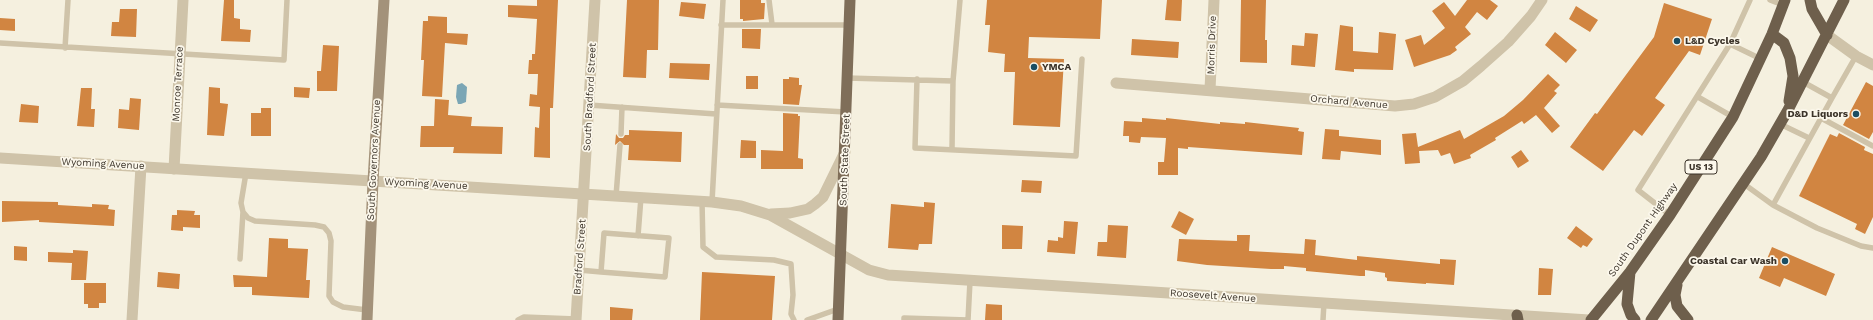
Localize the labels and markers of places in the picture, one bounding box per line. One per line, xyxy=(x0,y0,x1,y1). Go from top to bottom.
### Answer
place label: L&D Cycles xyxy=(1685,35,1740,47)
marker: L&D Cycles xyxy=(1672,36,1682,46)
place label: YMCA xyxy=(1042,61,1071,73)
marker: YMCA xyxy=(1029,62,1039,72)
place label: D&D Liquors xyxy=(1787,108,1848,120)
marker: D&D Liquors xyxy=(1851,109,1861,119)
place label: Coastal Car Wash xyxy=(1690,255,1777,267)
marker: Coastal Car Wash xyxy=(1780,256,1790,266)

